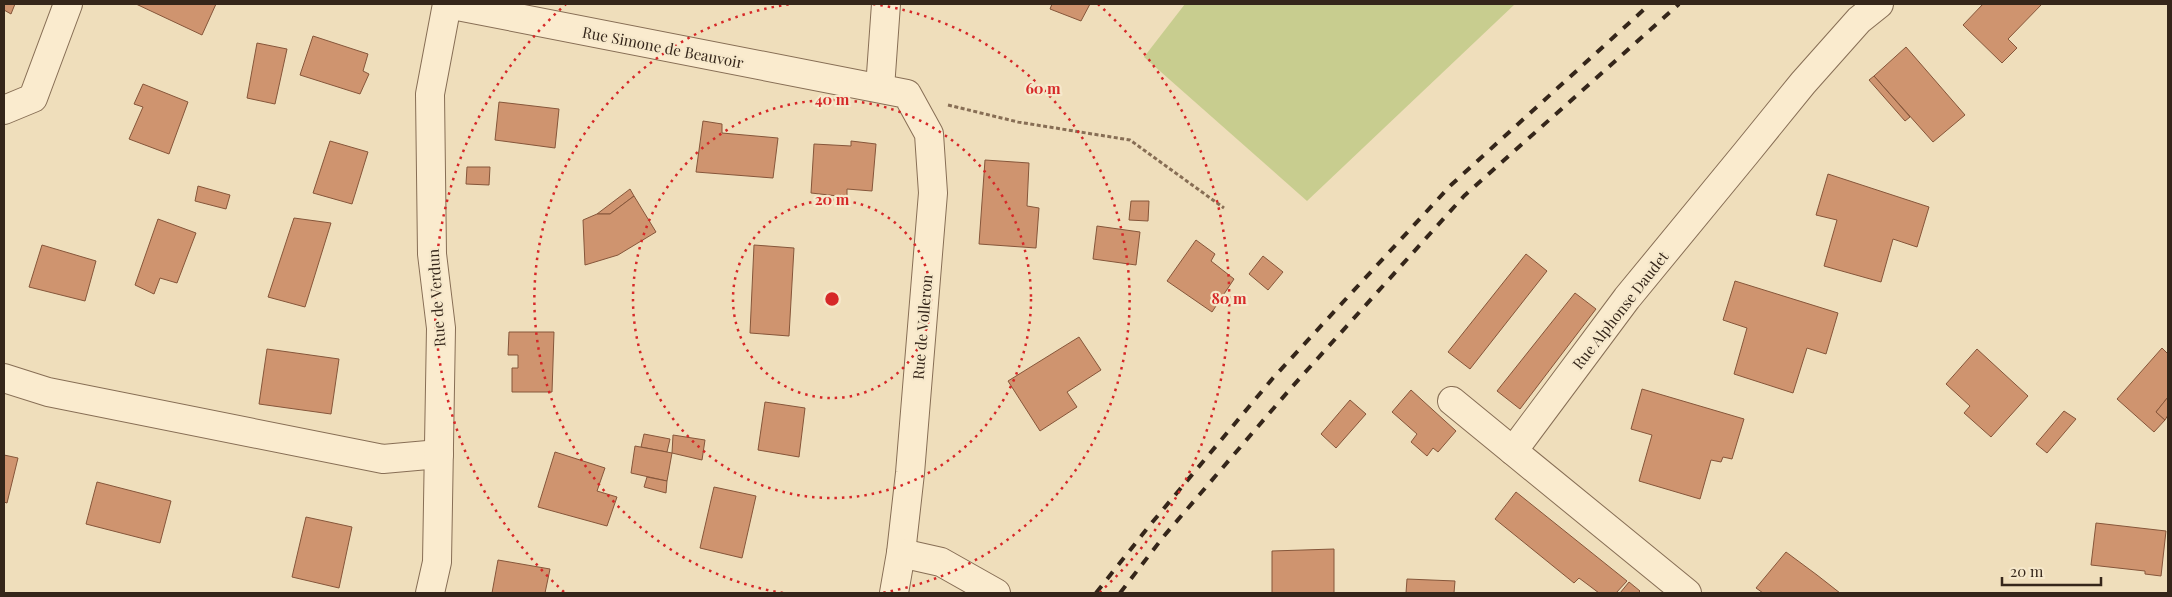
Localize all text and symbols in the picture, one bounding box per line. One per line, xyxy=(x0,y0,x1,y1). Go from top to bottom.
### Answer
street label: Rue Simone de Beauvoir xyxy=(581,22,746,72)
text: 60 m xyxy=(1025,78,1061,98)
text: 40 m xyxy=(815,89,850,109)
text: 20 m xyxy=(815,189,850,209)
street label: Rue Alphonse Daudet xyxy=(1568,246,1673,373)
street label: Rue de Verdun xyxy=(423,248,449,348)
street label: Rue de Volleron xyxy=(907,274,937,380)
text: 80 m xyxy=(1211,288,1247,308)
centre of rings xyxy=(823,290,841,308)
scale bar xyxy=(2002,554,2101,586)
text: 20 m xyxy=(2010,561,2044,581)

